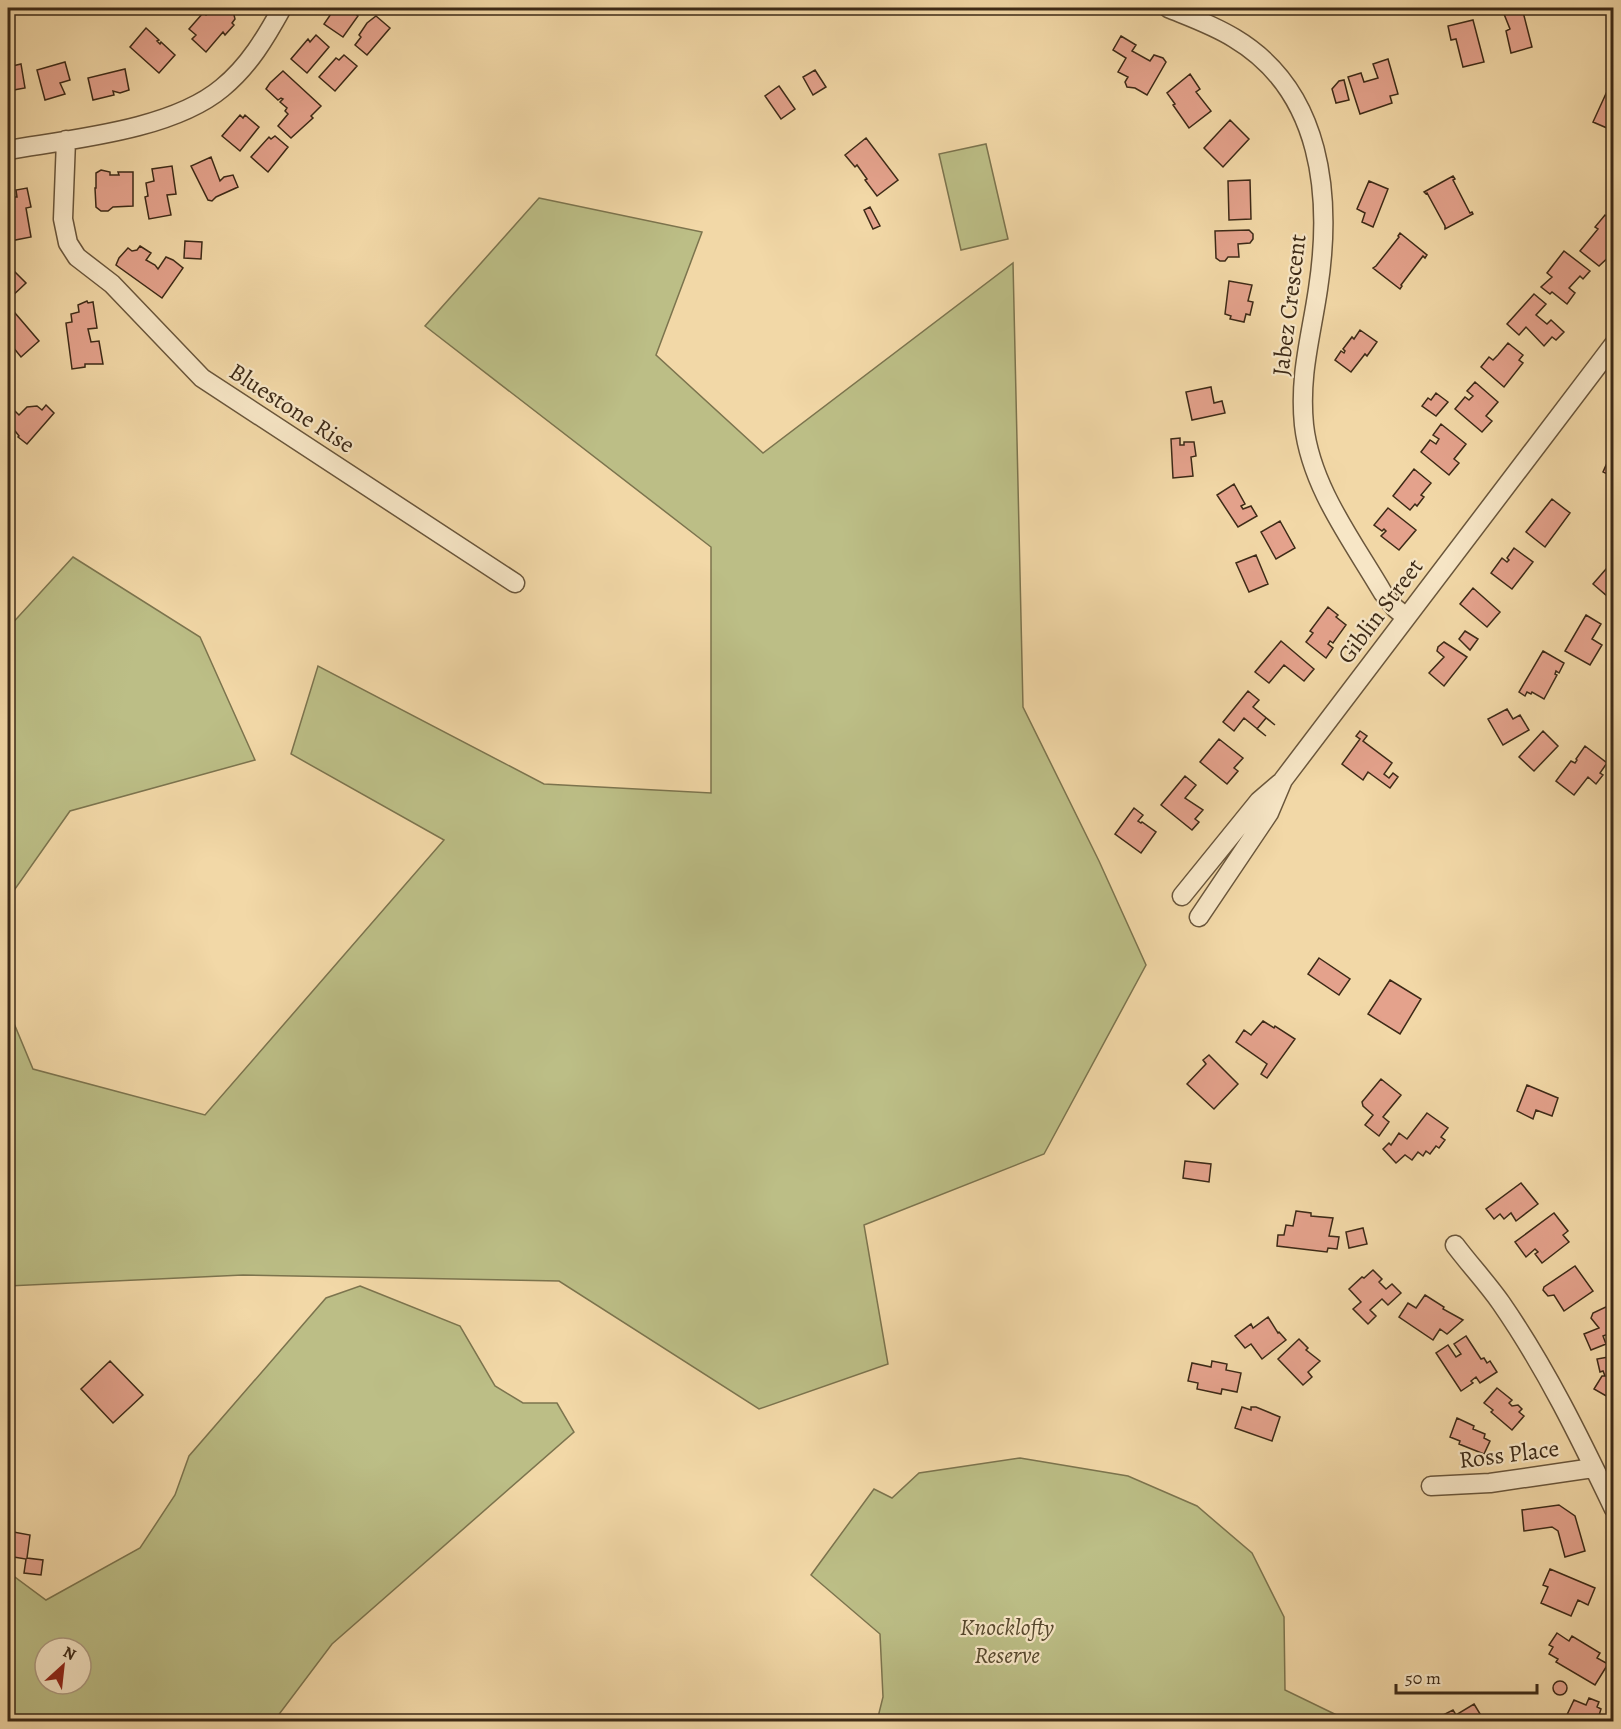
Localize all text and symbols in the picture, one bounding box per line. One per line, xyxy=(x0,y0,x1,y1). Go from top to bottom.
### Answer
street label: Jabez Crescent xyxy=(1264,232,1314,378)
street label: Bluestone Rise xyxy=(223,355,361,461)
street label: Giblin Street xyxy=(1330,552,1430,670)
street label: Ross Place xyxy=(1457,1432,1561,1476)
park label: Knocklofty Reserve xyxy=(960,1611,1055,1671)
north arrow xyxy=(33,1636,93,1696)
text: N xyxy=(59,1641,80,1666)
scale bar xyxy=(1396,1657,1537,1695)
text: 50 m xyxy=(1405,1666,1441,1690)

